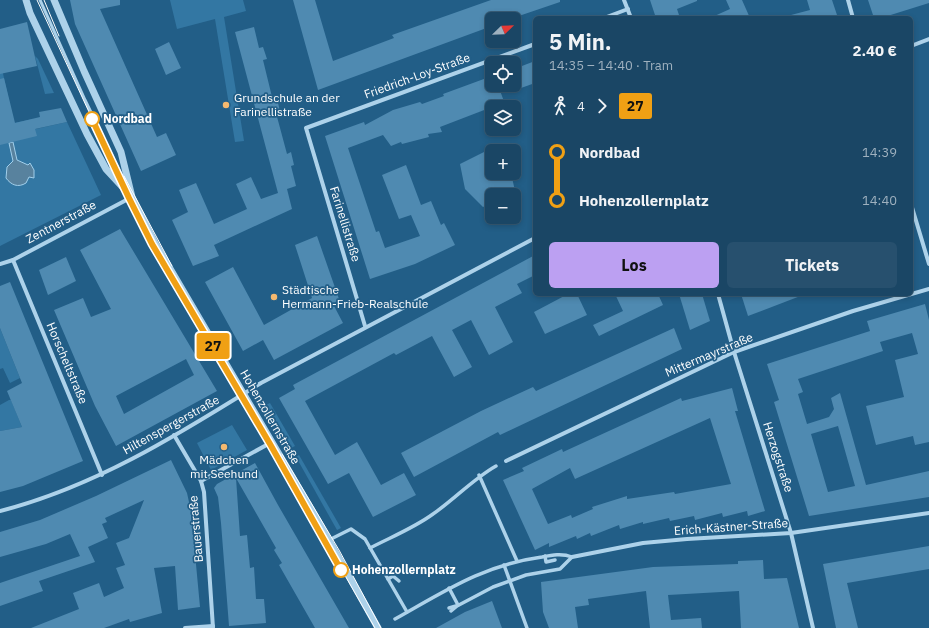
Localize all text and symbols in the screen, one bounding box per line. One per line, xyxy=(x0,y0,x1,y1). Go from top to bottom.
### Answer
north arrow xyxy=(485,12,521,48)
map controls xyxy=(485,12,521,224)
text: 5 Min. xyxy=(549,27,612,56)
text: 2.40 € xyxy=(852,41,897,60)
street label: Friedrich-Loy-Straße xyxy=(362,49,472,102)
button: locate xyxy=(485,56,521,92)
text: 14:35 – 14:40 · Tram xyxy=(549,57,673,74)
place label: Grundschule an der Farinellistraße xyxy=(234,90,340,119)
icon: walk xyxy=(549,95,571,117)
icon: forward xyxy=(591,95,613,117)
text: 27 xyxy=(627,97,644,115)
text: 4 xyxy=(577,98,585,115)
marker: Grundschule an der Farinellistraße xyxy=(221,100,231,110)
button: layers xyxy=(485,100,521,136)
marker: Nordbad xyxy=(84,111,100,127)
place label: Nordbad xyxy=(103,111,152,126)
text: Nordbad xyxy=(579,143,640,162)
button: + xyxy=(485,144,521,180)
text: 14:39 xyxy=(862,144,897,161)
street label: Farinellistraße xyxy=(327,184,364,264)
button: − xyxy=(485,188,521,224)
text: Hohenzollernplatz xyxy=(579,191,709,210)
text: 14:40 xyxy=(862,192,897,209)
street label: Zentnerstraße xyxy=(23,197,99,246)
button: Los xyxy=(549,242,719,288)
button: Tickets xyxy=(727,242,897,288)
place label: Städtische Hermann-Frieb-Realschule xyxy=(282,282,429,311)
marker: Städtische Hermann-Frieb-Realschule xyxy=(269,292,279,302)
street label: Horscheltstraße xyxy=(43,320,92,406)
street label: Mittermayrstraße xyxy=(663,329,755,380)
line badge: 27 xyxy=(195,333,231,359)
text: 27 xyxy=(205,337,221,355)
street label: Hohenzollernstraße xyxy=(237,367,304,467)
street label: Hiltenspergerstraße xyxy=(120,392,222,457)
street label: Herzogstraße xyxy=(760,420,797,494)
marker: Mädchen mit Seehund xyxy=(219,442,229,452)
place label: Mädchen mit Seehund xyxy=(190,452,258,481)
street label: Bauerstraße xyxy=(185,495,206,563)
street label: Erich-Kästner-Straße xyxy=(673,515,789,538)
marker: Hohenzollernplatz xyxy=(333,562,349,578)
place label: Hohenzollernplatz xyxy=(352,562,456,577)

